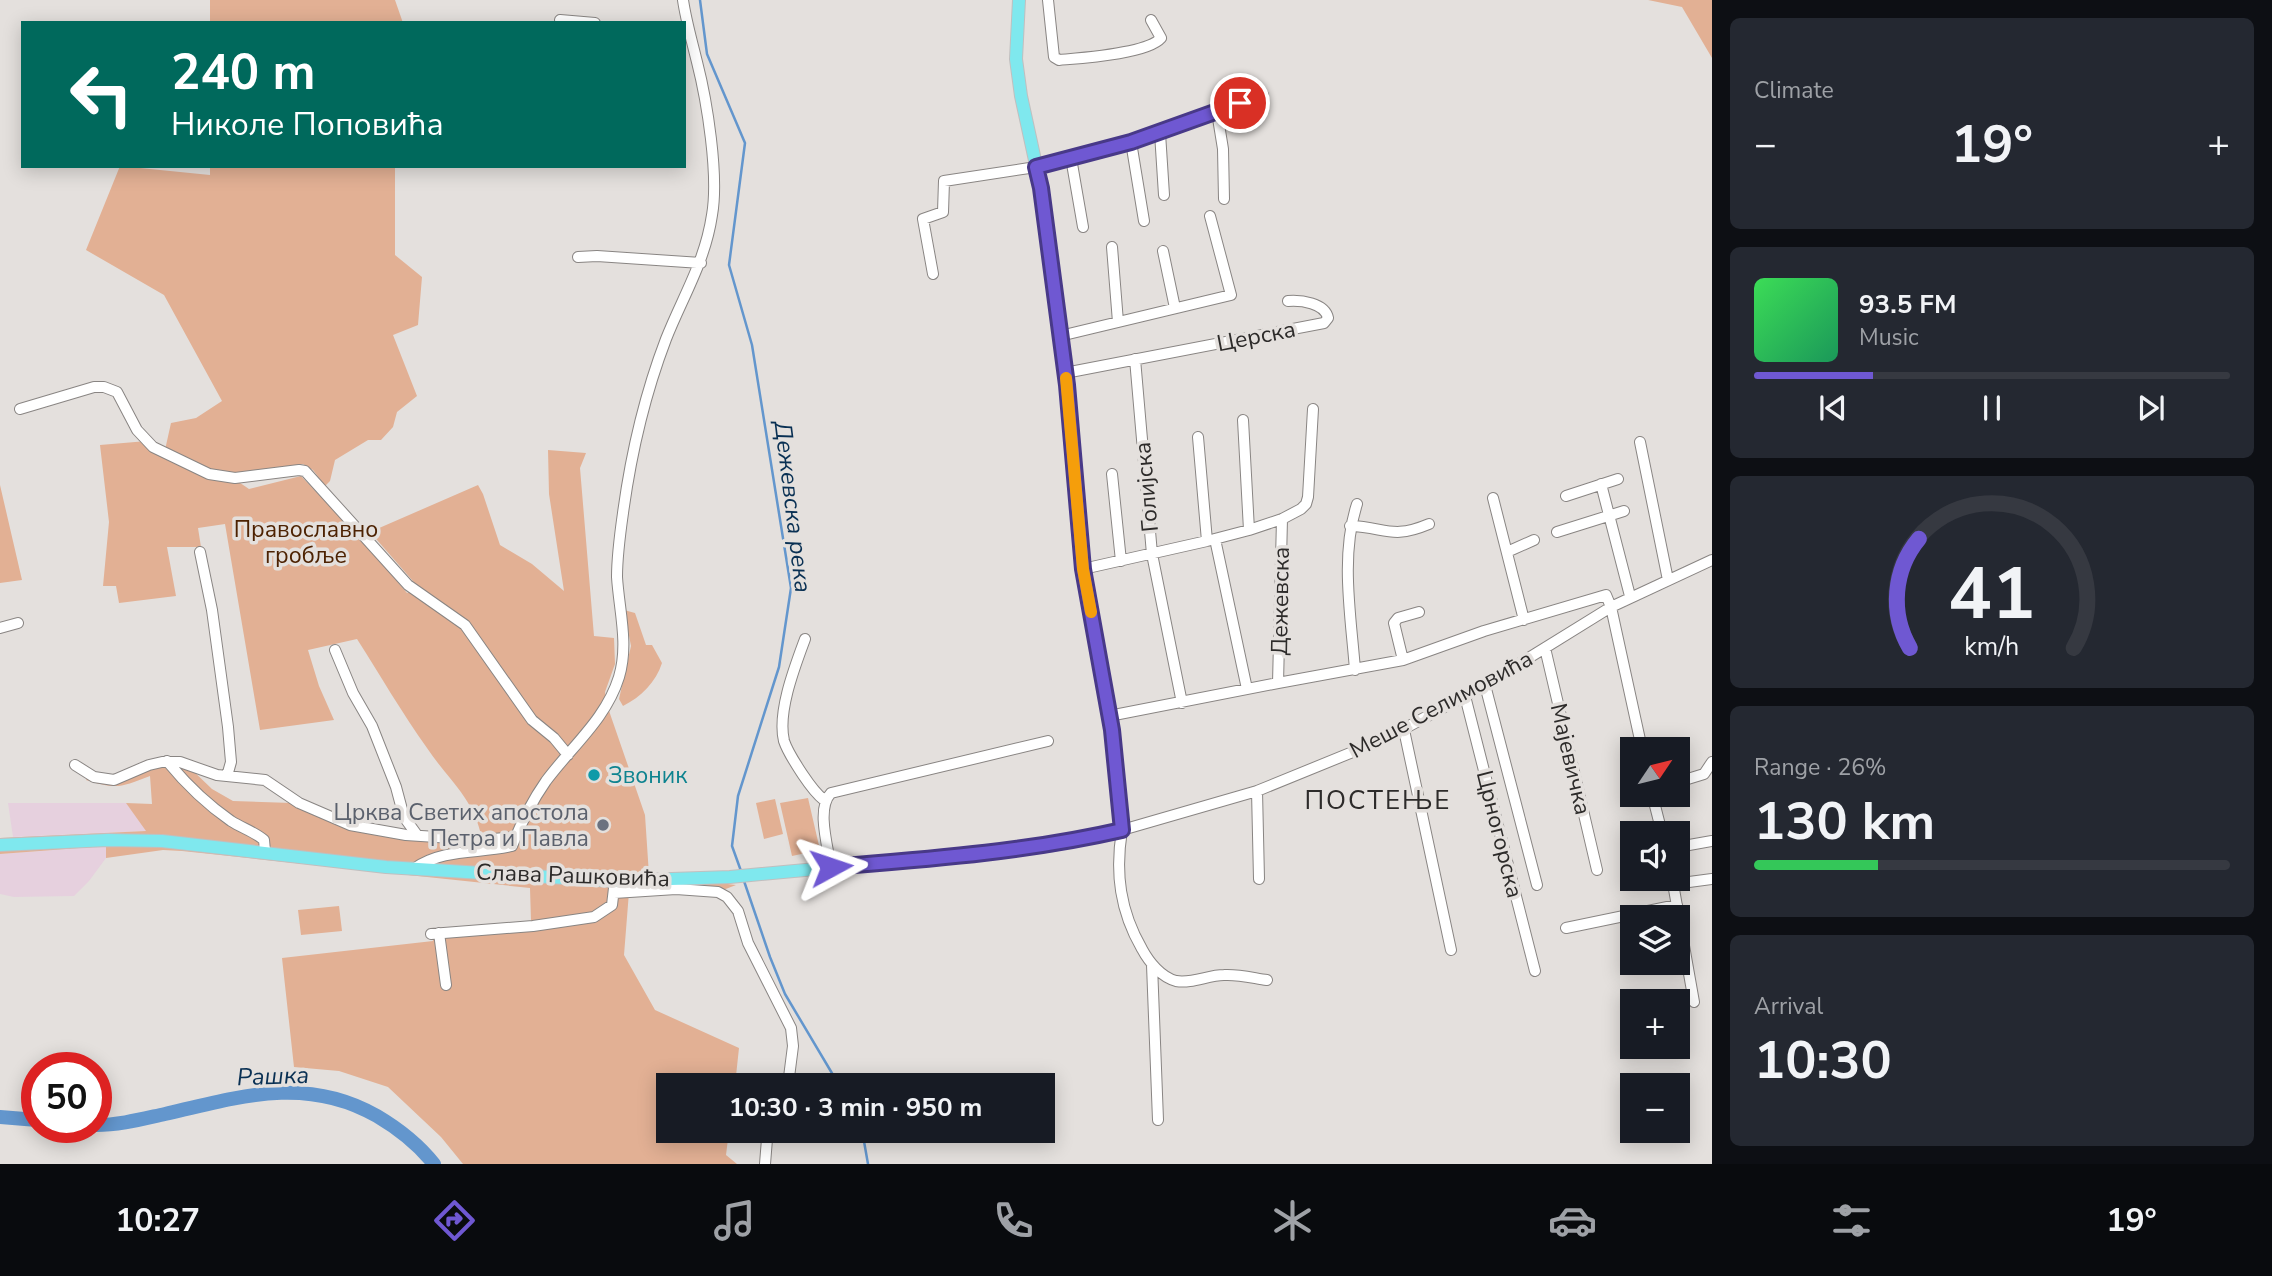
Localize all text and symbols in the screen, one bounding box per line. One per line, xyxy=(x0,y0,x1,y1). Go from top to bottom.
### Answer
text: 240 m xyxy=(171,39,315,106)
icon: left xyxy=(56,49,147,140)
pin xyxy=(1210,73,1270,133)
text: Climate xyxy=(1754,75,1834,106)
icon: arrive xyxy=(1221,84,1259,122)
text: Николе Поповића xyxy=(171,103,444,146)
text: 19° xyxy=(1951,109,2033,180)
text: − xyxy=(1754,119,1777,170)
text: + xyxy=(2207,119,2230,170)
text: 93.5 FM xyxy=(1859,287,1956,322)
street label: Церска xyxy=(1214,314,1298,359)
text: Music xyxy=(1859,322,1919,353)
icon: previous xyxy=(1814,389,1852,427)
icon: pause xyxy=(1973,389,2011,427)
icon: next xyxy=(2132,389,2170,427)
water label: Дежевска река xyxy=(766,417,819,595)
street label: Голијска xyxy=(1127,441,1166,533)
park label: Православно гробље xyxy=(234,514,378,571)
text: 41 xyxy=(1948,544,2036,644)
street label: Дежевска xyxy=(1264,546,1297,656)
text: km/h xyxy=(1964,630,2020,664)
street label: Меше Селимовића xyxy=(1344,643,1538,766)
street label: Мајевичка xyxy=(1543,700,1598,818)
north arrow xyxy=(1620,737,1690,807)
map controls xyxy=(1620,737,1690,1143)
text: Range · 26% xyxy=(1754,752,1886,783)
place label: Звоник xyxy=(608,760,688,791)
marker: Звоник xyxy=(586,767,602,783)
street label: Црногорска xyxy=(1469,767,1530,901)
district label: ПОСТЕЊЕ xyxy=(1304,783,1452,818)
text: 130 km xyxy=(1754,786,1935,857)
place label: Црква Светих апостола Петра и Павла xyxy=(334,797,589,854)
marker: Црква Светих апостола Петра и Павла xyxy=(595,817,611,833)
button: sound xyxy=(1620,821,1690,891)
position arrow xyxy=(794,830,868,904)
street label: Слава Рашковића xyxy=(476,857,670,894)
button: layers xyxy=(1620,905,1690,975)
button: + xyxy=(1620,989,1690,1059)
text: Arrival xyxy=(1754,991,1823,1022)
text: 10:30 xyxy=(1754,1025,1892,1096)
speed limit sign: 50 xyxy=(21,1052,112,1143)
water label: Рашка xyxy=(236,1059,310,1093)
button: − xyxy=(1620,1073,1690,1143)
text: 10:30 · 3 min · 950 m xyxy=(729,1090,982,1125)
icon: directions xyxy=(430,1196,479,1245)
icon: music xyxy=(710,1196,759,1245)
icon: phone xyxy=(989,1196,1038,1245)
icon: climate xyxy=(1268,1196,1317,1245)
icon: car xyxy=(1548,1196,1597,1245)
icon: filters xyxy=(1827,1196,1876,1245)
text: 10:27 xyxy=(115,1199,200,1242)
text: 19° xyxy=(2106,1199,2157,1242)

